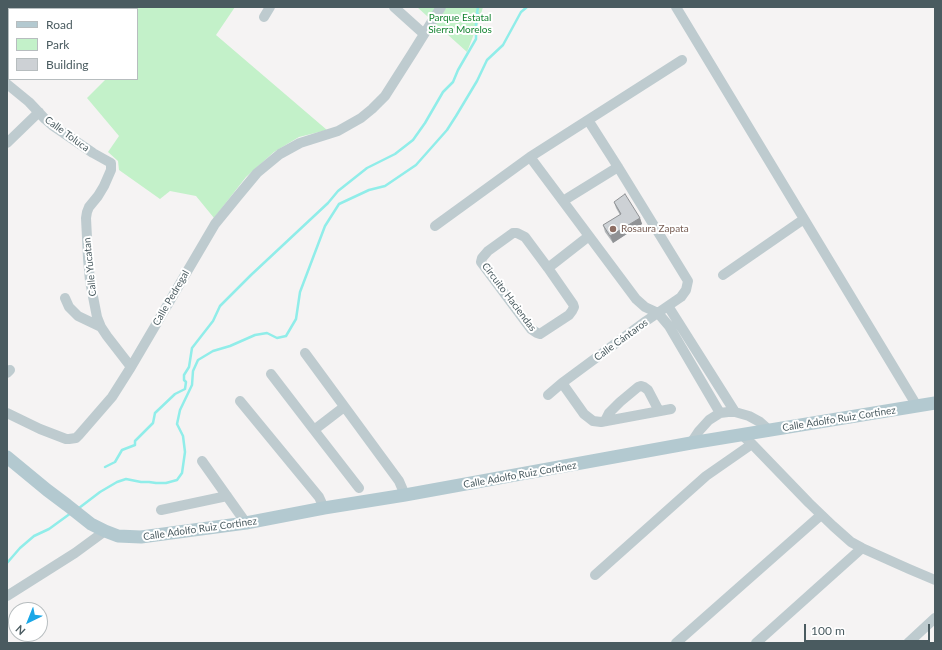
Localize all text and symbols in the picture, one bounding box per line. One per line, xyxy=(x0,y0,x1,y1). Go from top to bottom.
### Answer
legend xyxy=(8,8,138,80)
park label: Parque Estatal Sierra Morelos xyxy=(428,12,492,36)
text: Road xyxy=(46,17,73,32)
text: Park xyxy=(46,37,69,52)
text: Building xyxy=(46,57,89,72)
street label: Calle Toluca xyxy=(42,114,92,154)
place label: Rosaura Zapata xyxy=(621,223,689,235)
marker: Rosaura Zapata xyxy=(608,224,618,234)
street label: Calle Yucatan xyxy=(81,237,99,297)
street label: Circuito Haciendas xyxy=(479,260,539,334)
street label: Calle Pedregal xyxy=(150,268,192,328)
street label: Calle Cántaros xyxy=(592,317,650,363)
street label: Calle Adolfo Ruiz Cortinez xyxy=(781,404,897,434)
street label: Calle Adolfo Ruiz Cortinez xyxy=(463,459,577,491)
street label: Calle Adolfo Ruiz Cortinez xyxy=(142,515,258,543)
north arrow xyxy=(8,602,48,642)
scale bar xyxy=(806,616,932,642)
text: N xyxy=(13,623,28,638)
text: 100 m xyxy=(811,623,845,638)

